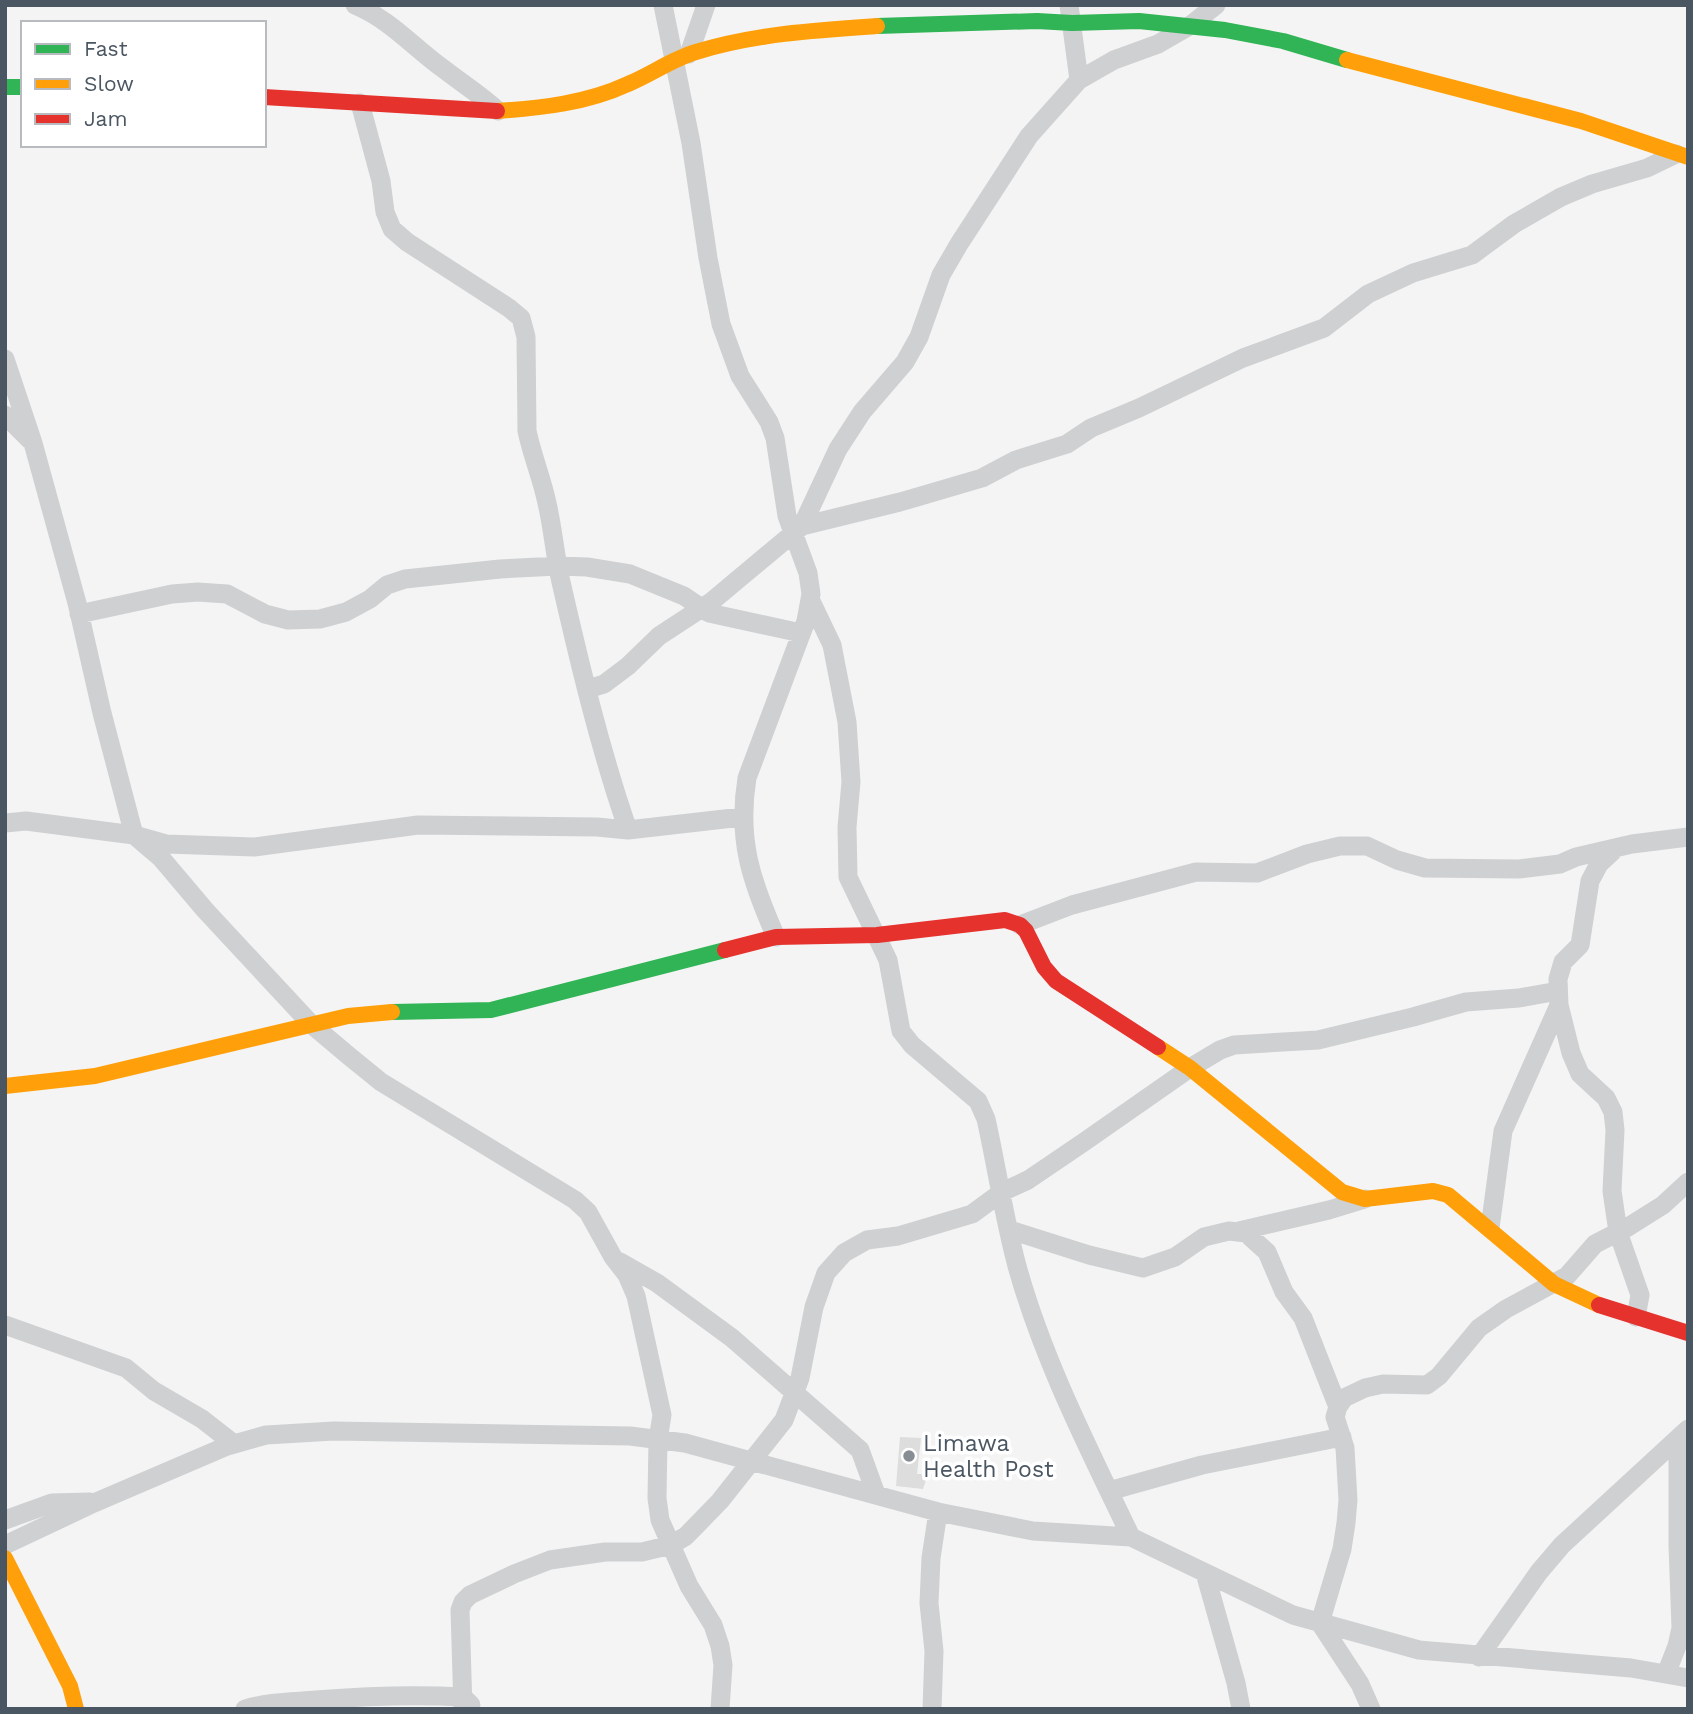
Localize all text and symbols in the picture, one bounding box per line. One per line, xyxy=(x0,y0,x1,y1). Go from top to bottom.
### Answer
legend xyxy=(21,21,266,147)
text: Fast xyxy=(84,36,128,61)
text: Slow xyxy=(84,71,134,96)
text: Jam xyxy=(84,106,127,131)
place label: Limawa Health Post xyxy=(923,1430,1054,1483)
marker: Limawa Health Post xyxy=(901,1448,917,1464)

